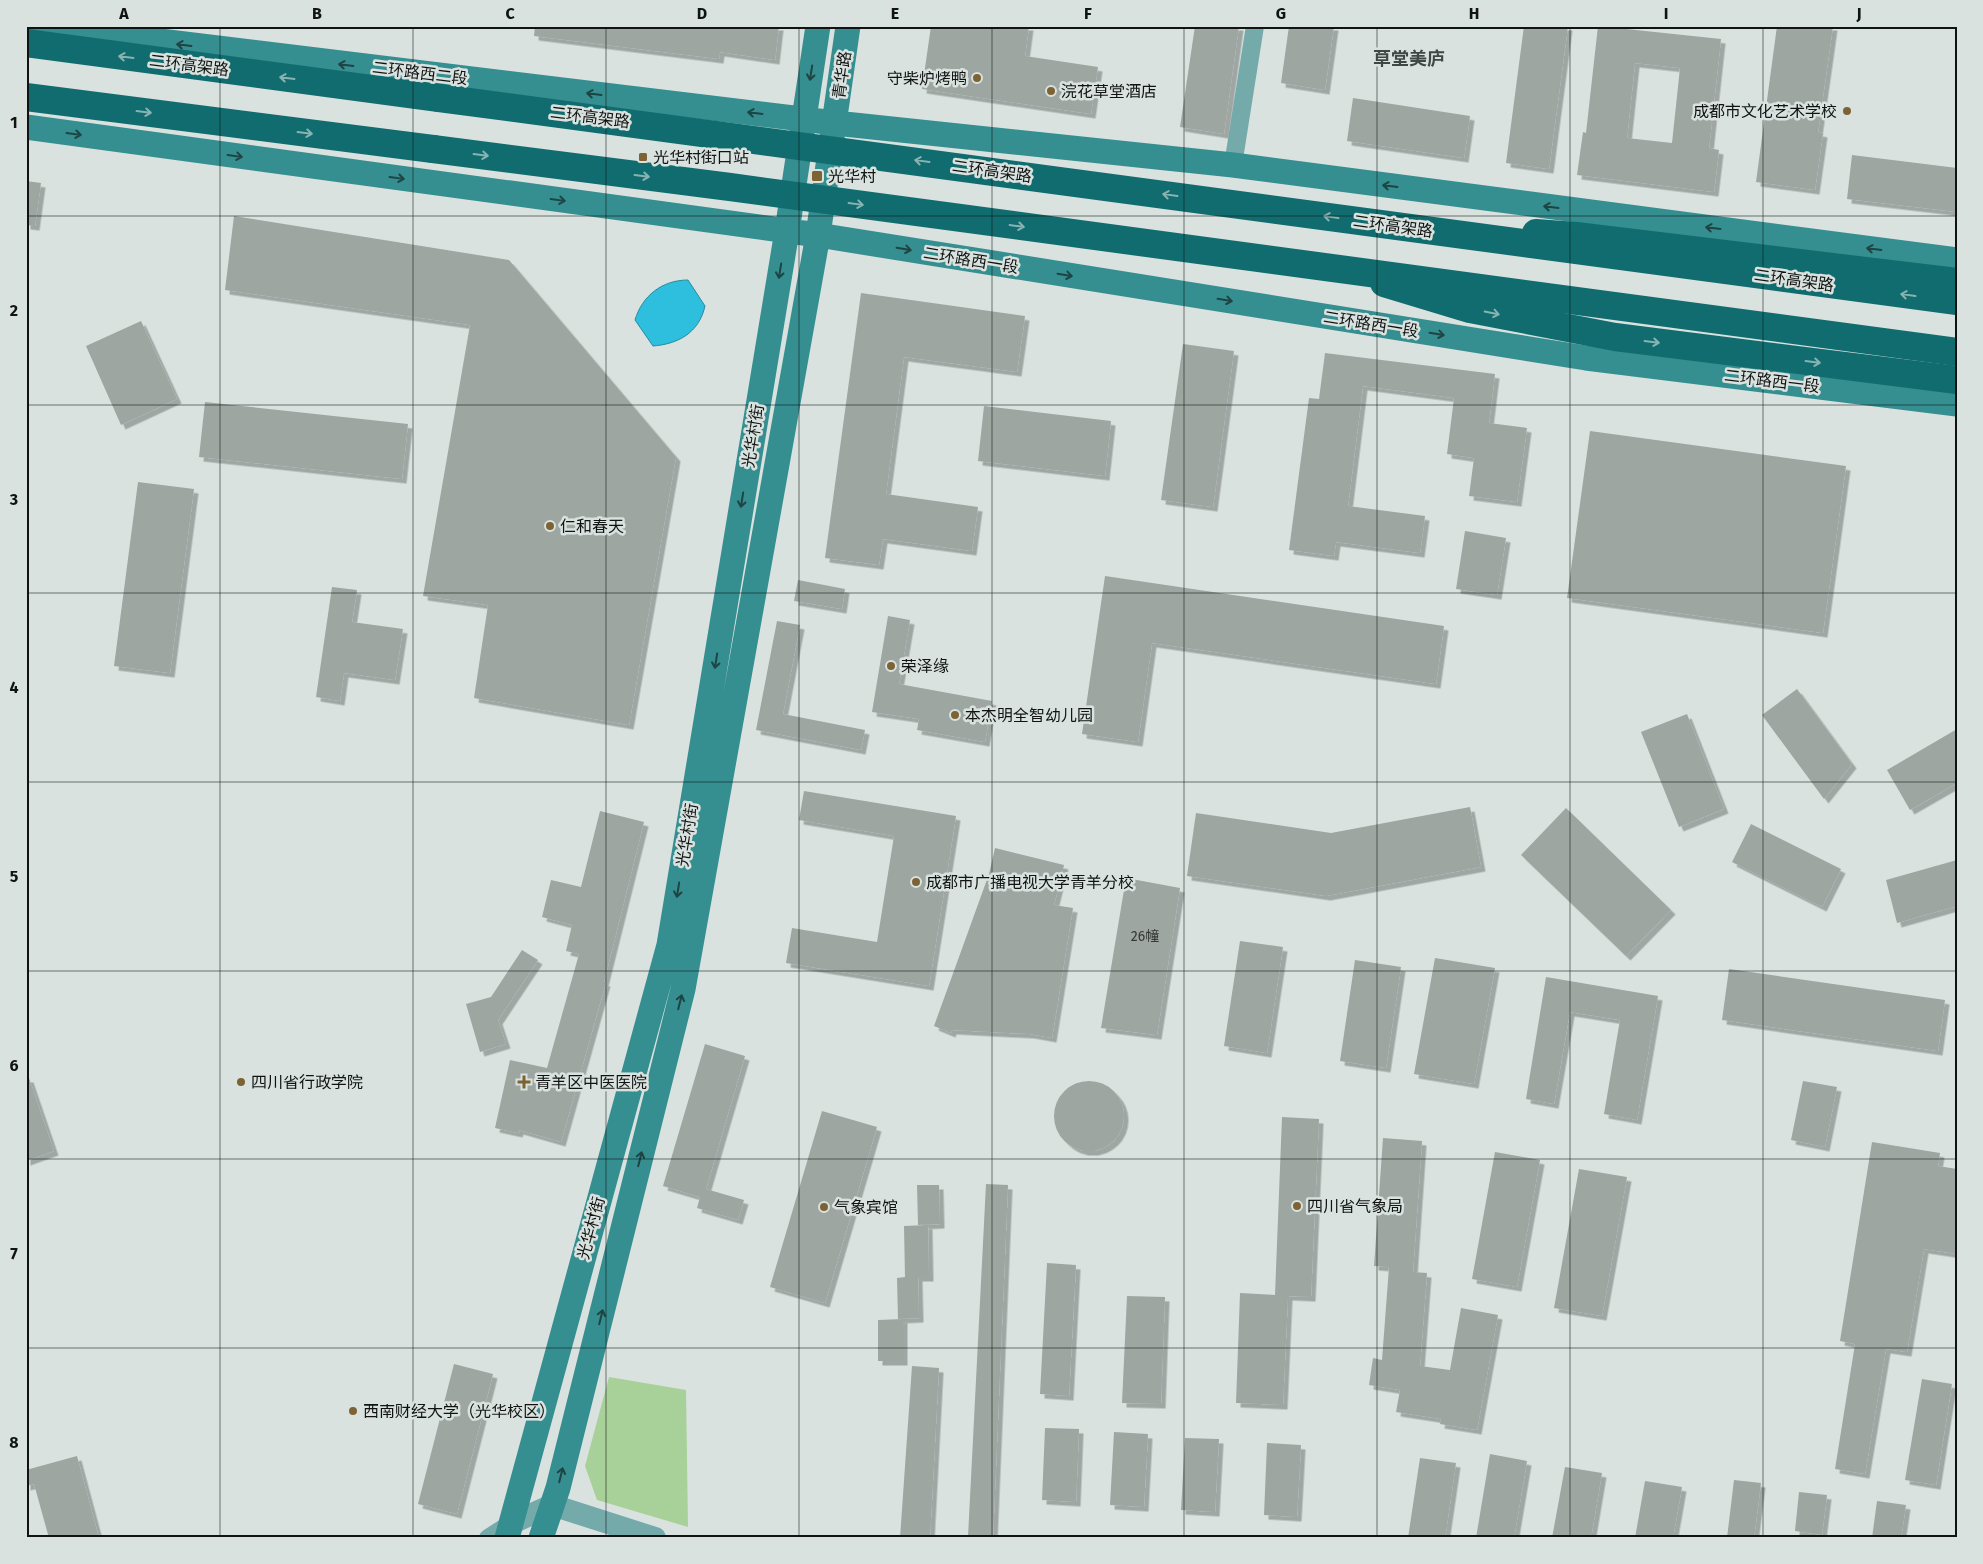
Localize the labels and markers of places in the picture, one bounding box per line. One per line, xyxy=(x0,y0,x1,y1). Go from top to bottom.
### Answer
place label: 守柴炉烤鸭 xyxy=(887,69,967,88)
marker: 守柴炉烤鸭 xyxy=(971,72,983,84)
place label: 浣花草堂酒店 xyxy=(1061,82,1157,101)
marker: 浣花草堂酒店 xyxy=(1045,85,1057,97)
place label: 成都市文化艺术学校 xyxy=(1693,102,1837,121)
marker: 成都市文化艺术学校 xyxy=(1841,105,1853,117)
place label: 光华村街口站 xyxy=(653,148,749,167)
marker: 光华村街口站 xyxy=(637,151,649,163)
place label: 光华村 xyxy=(828,167,876,186)
marker: 光华村 xyxy=(810,169,824,183)
place label: 仁和春天 xyxy=(560,517,624,536)
marker: 仁和春天 xyxy=(544,520,556,532)
place label: 荣泽缘 xyxy=(901,657,949,676)
marker: 荣泽缘 xyxy=(885,660,897,672)
place label: 本杰明全智幼儿园 xyxy=(965,706,1093,725)
marker: 本杰明全智幼儿园 xyxy=(949,709,961,721)
place label: 成都市广播电视大学青羊分校 xyxy=(926,873,1134,892)
marker: 成都市广播电视大学青羊分校 xyxy=(910,876,922,888)
place label: 四川省行政学院 xyxy=(251,1073,363,1092)
place label: 青羊区中医医院 xyxy=(535,1073,647,1092)
marker: 青羊区中医医院 xyxy=(517,1075,531,1089)
marker: 四川省行政学院 xyxy=(235,1076,247,1088)
place label: 四川省气象局 xyxy=(1307,1197,1403,1216)
place label: 气象宾馆 xyxy=(834,1198,898,1217)
marker: 四川省气象局 xyxy=(1291,1200,1303,1212)
marker: 气象宾馆 xyxy=(818,1201,830,1213)
place label: 西南财经大学（光华校区） xyxy=(363,1402,555,1421)
marker: 西南财经大学（光华校区） xyxy=(347,1405,359,1417)

